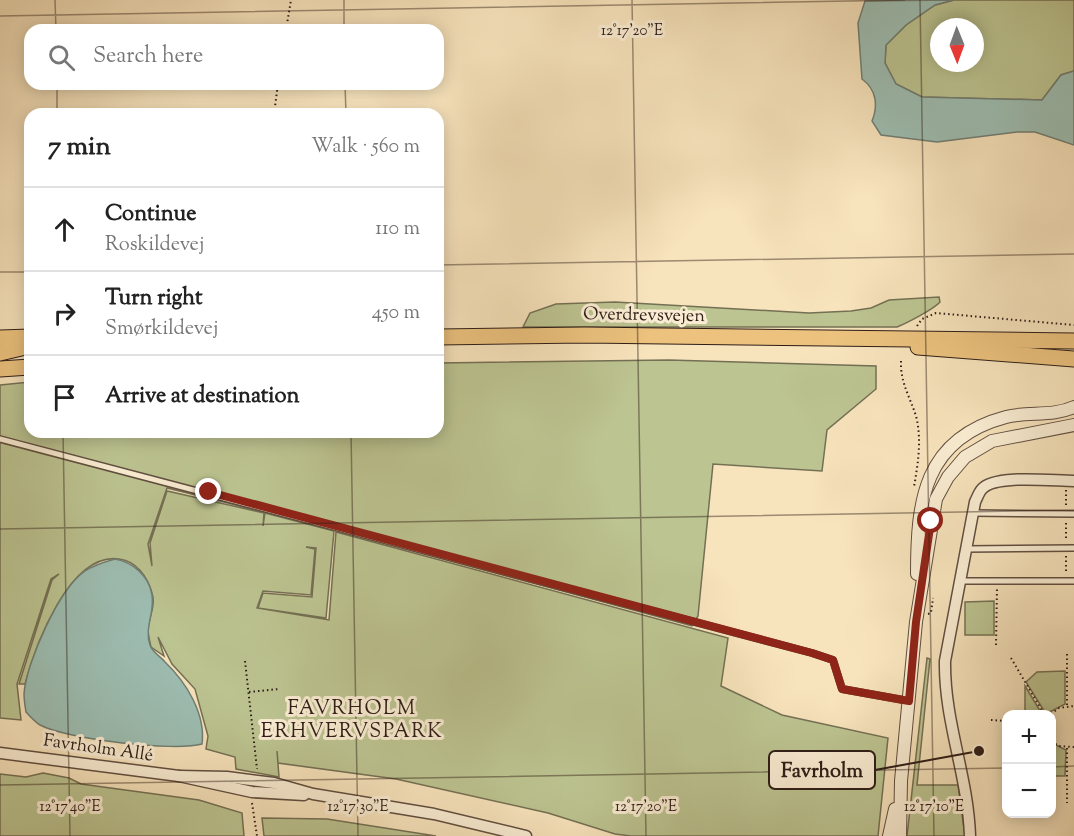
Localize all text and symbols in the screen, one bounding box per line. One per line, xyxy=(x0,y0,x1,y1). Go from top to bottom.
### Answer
north arrow xyxy=(930,18,984,72)
text: 12°17'20"E xyxy=(601,21,663,42)
search box xyxy=(24,24,444,90)
icon: search xyxy=(45,41,78,74)
text: Search here xyxy=(93,41,203,73)
text: 7 min xyxy=(48,129,111,166)
text: Walk · 560 m xyxy=(311,133,420,162)
text: Continue xyxy=(105,199,196,231)
icon: ahead xyxy=(48,213,81,246)
text: 110 m xyxy=(375,215,420,244)
text: Roskildevej xyxy=(105,231,204,260)
text: Turn right xyxy=(105,283,202,315)
icon: right xyxy=(48,297,81,330)
text: 450 m xyxy=(372,299,420,328)
street label: Overdrevsvejen xyxy=(583,302,706,330)
text: Smørkildevej xyxy=(105,315,218,344)
icon: arrive xyxy=(48,381,81,414)
text: Arrive at destination xyxy=(105,381,300,413)
route end xyxy=(195,478,221,504)
route start xyxy=(917,507,943,533)
district label: FAVRHOLM ERHVERVSPARK xyxy=(261,695,443,747)
map controls xyxy=(1002,710,1056,818)
button: + xyxy=(1002,710,1056,764)
street label: Favrholm Allé xyxy=(41,728,155,770)
callout: Favrholm xyxy=(769,751,875,789)
text: Favrholm xyxy=(781,758,863,787)
button: − xyxy=(1002,764,1056,818)
text: 12°17'40"E xyxy=(39,797,101,818)
text: 12°17'30"E xyxy=(327,797,389,818)
text: 12°17'20"E xyxy=(615,797,677,818)
text: 12°17'10"E xyxy=(904,797,964,818)

